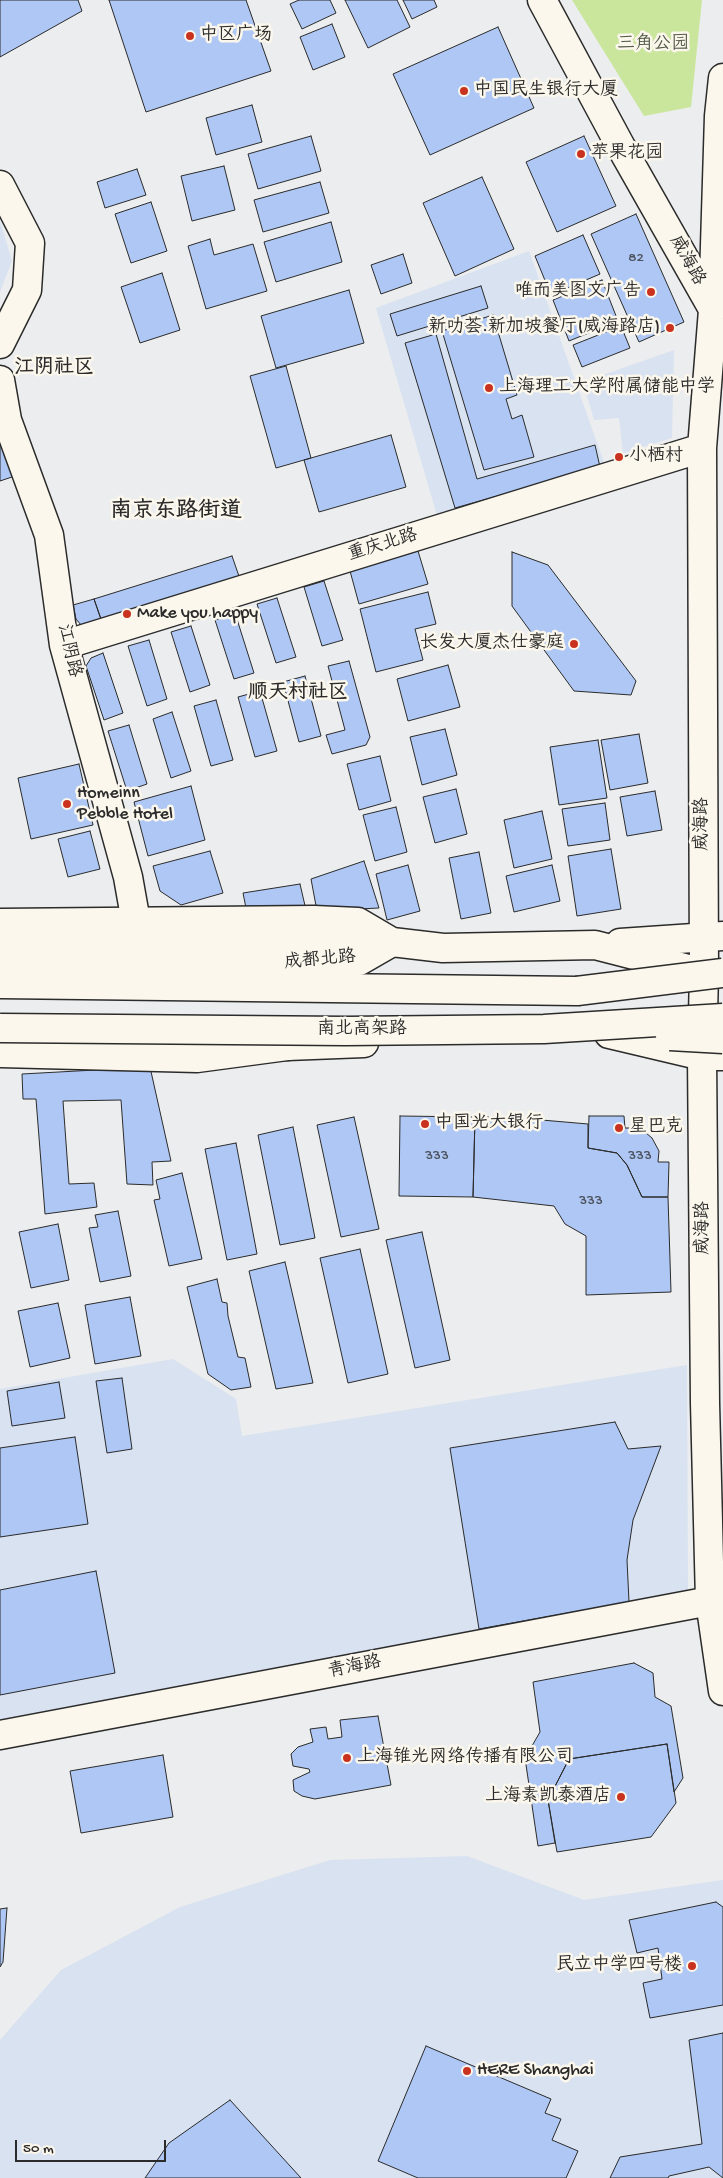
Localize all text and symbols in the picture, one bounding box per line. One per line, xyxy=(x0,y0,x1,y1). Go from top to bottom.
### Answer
place label: 中区广场 xyxy=(200,25,272,47)
marker: 中区广场 xyxy=(184,30,196,42)
park label: 三角公园 xyxy=(617,34,689,56)
place label: 中国民生银行大厦 xyxy=(474,80,618,102)
marker: 中国民生银行大厦 xyxy=(458,85,470,97)
place label: 苹果花园 xyxy=(591,143,663,165)
marker: 苹果花园 xyxy=(575,148,587,160)
street label: 威海路 xyxy=(663,232,709,290)
house number: 82 xyxy=(628,250,644,268)
place label: 唯而美图文广告 xyxy=(515,281,641,303)
marker: 唯而美图文广告 xyxy=(645,286,657,298)
place label: 新叻荟.新加坡餐厅(威海路店) xyxy=(428,317,660,339)
marker: 新叻荟.新加坡餐厅(威海路店) xyxy=(664,322,676,334)
district label: 江阴社区 xyxy=(14,357,94,381)
place label: 上海理工大学附属储能中学 xyxy=(499,377,715,399)
marker: 上海理工大学附属储能中学 xyxy=(483,382,495,394)
place label: 小栖村 xyxy=(629,446,683,468)
marker: 小栖村 xyxy=(613,451,625,463)
district label: 南京东路街道 xyxy=(110,500,242,526)
street label: 重庆北路 xyxy=(345,525,421,567)
place label: Make you happy xyxy=(137,603,258,625)
marker: Make you happy xyxy=(121,608,133,620)
street label: 江阴路 xyxy=(51,622,85,680)
place label: 长发大厦杰仕豪庭 xyxy=(420,633,564,655)
marker: 长发大厦杰仕豪庭 xyxy=(568,638,580,650)
district label: 顺天村社区 xyxy=(248,682,348,706)
place label: Homeinn Pebble Hotel xyxy=(77,783,173,826)
street label: 威海路 xyxy=(692,797,714,851)
marker: Homeinn Pebble Hotel xyxy=(61,798,73,810)
street label: 成都北路 xyxy=(283,947,357,975)
street label: 南北高架路 xyxy=(317,1019,407,1041)
place label: 中国光大银行 xyxy=(435,1113,543,1135)
place label: 星巴克 xyxy=(629,1117,683,1139)
marker: 中国光大银行 xyxy=(419,1118,431,1130)
marker: 星巴克 xyxy=(613,1122,625,1134)
house number: 333 xyxy=(425,1148,449,1166)
house number: 333 xyxy=(628,1148,652,1166)
house number: 333 xyxy=(579,1193,603,1211)
street label: 威海路 xyxy=(693,1201,715,1255)
street label: 青海路 xyxy=(326,1652,384,1684)
place label: 上海锥光网络传播有限公司 xyxy=(357,1747,573,1769)
marker: 上海锥光网络传播有限公司 xyxy=(341,1752,353,1764)
place label: 上海素凯泰酒店 xyxy=(485,1786,611,1808)
marker: 上海素凯泰酒店 xyxy=(615,1791,627,1803)
place label: 民立中学四号楼 xyxy=(556,1955,682,1977)
marker: 民立中学四号楼 xyxy=(686,1960,698,1972)
place label: HERE Shanghai xyxy=(477,2060,594,2082)
marker: HERE Shanghai xyxy=(461,2065,473,2077)
scale bar xyxy=(18,2130,169,2162)
text: 50 m xyxy=(23,2140,54,2158)

